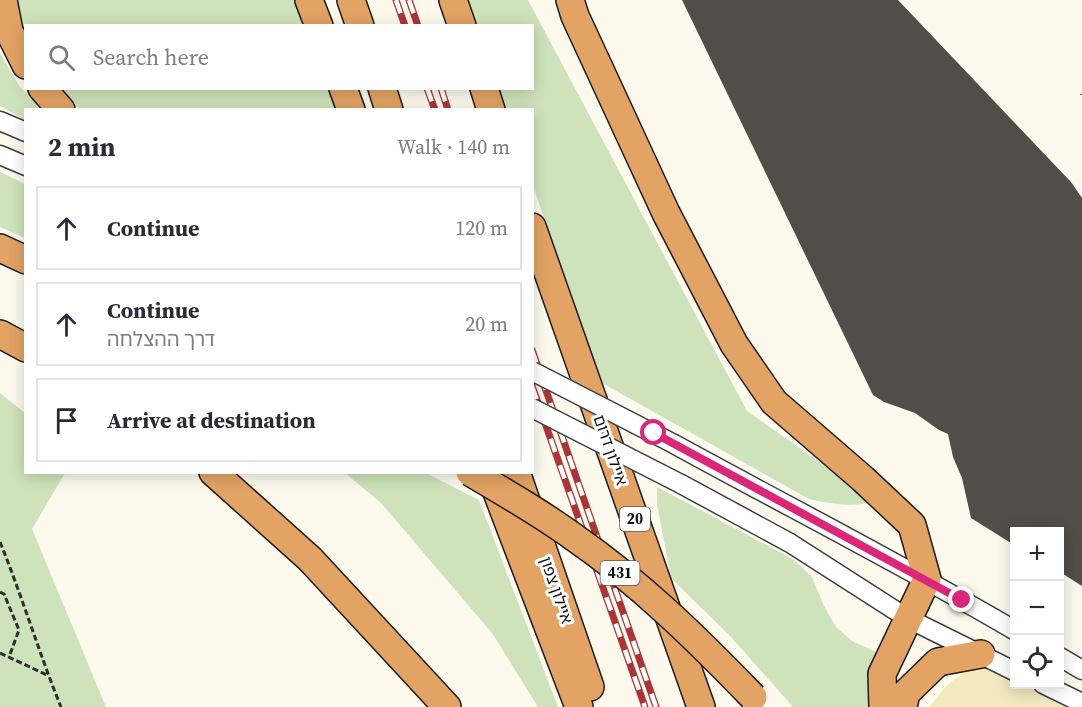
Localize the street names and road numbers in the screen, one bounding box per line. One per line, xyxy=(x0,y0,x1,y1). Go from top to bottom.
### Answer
street label: איילון דרום xyxy=(589,412,633,488)
road number: 20 xyxy=(620,507,650,531)
street label: איילון צפון xyxy=(535,554,579,626)
road number: 431 xyxy=(600,561,640,585)

